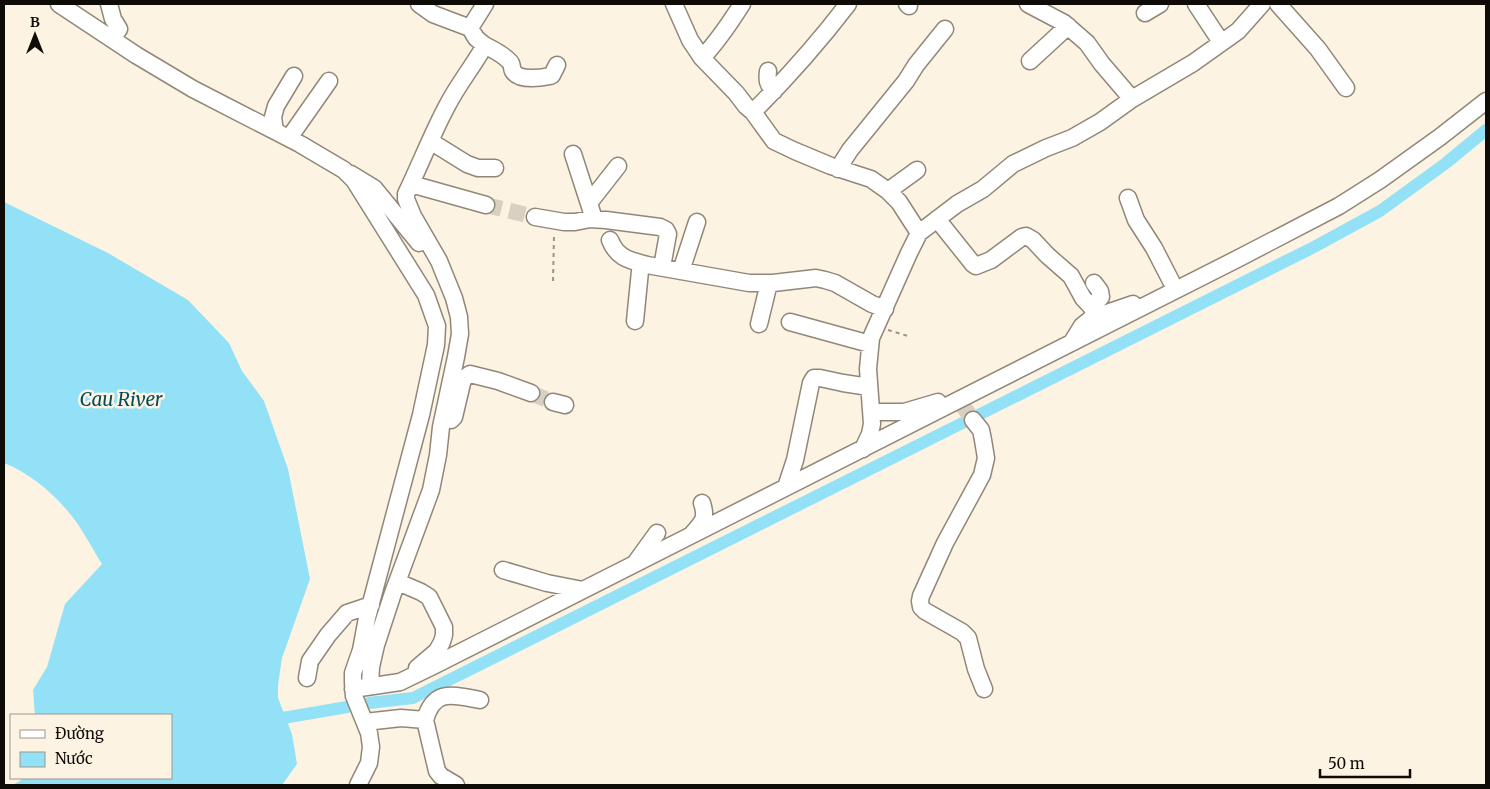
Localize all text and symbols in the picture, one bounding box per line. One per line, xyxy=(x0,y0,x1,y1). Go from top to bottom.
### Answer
north arrow xyxy=(10,10,60,60)
text: B xyxy=(30,13,40,31)
water label: Cau River xyxy=(79,387,163,411)
legend xyxy=(10,714,172,779)
text: Đường xyxy=(55,724,104,743)
scale bar xyxy=(1320,746,1410,778)
text: Nước xyxy=(55,749,93,768)
text: 50 m xyxy=(1328,754,1365,773)

